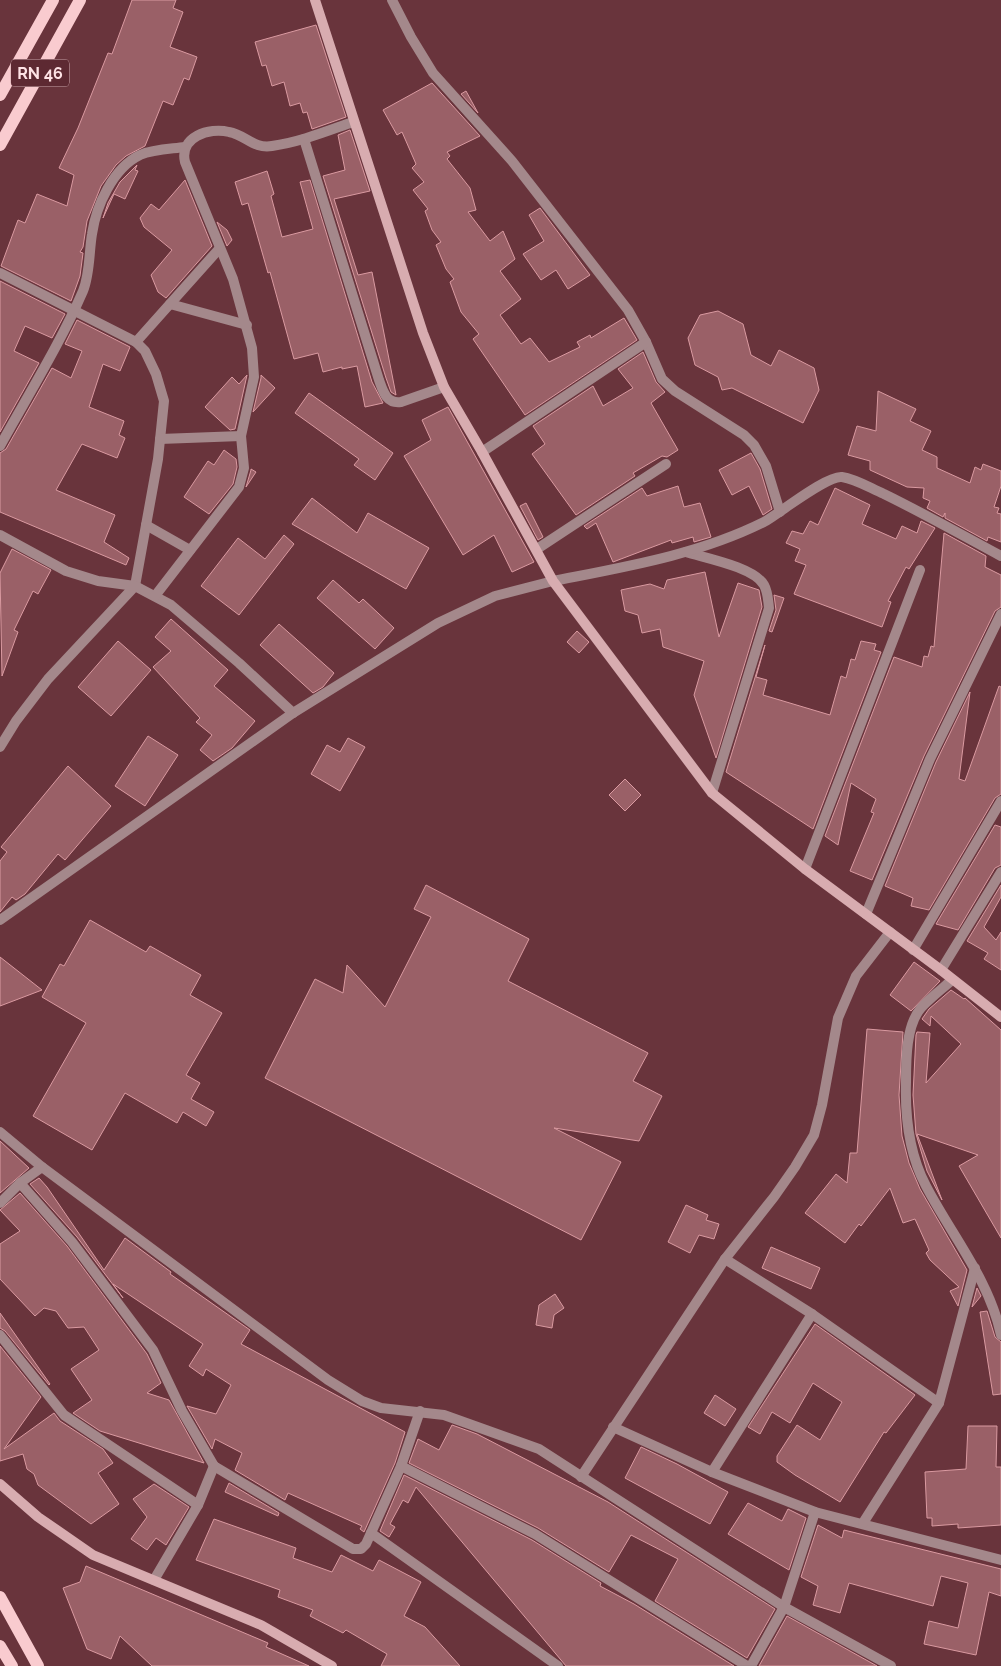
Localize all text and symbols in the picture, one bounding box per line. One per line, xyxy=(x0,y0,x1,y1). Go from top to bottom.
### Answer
road number: RN 46 xyxy=(11,59,69,86)

